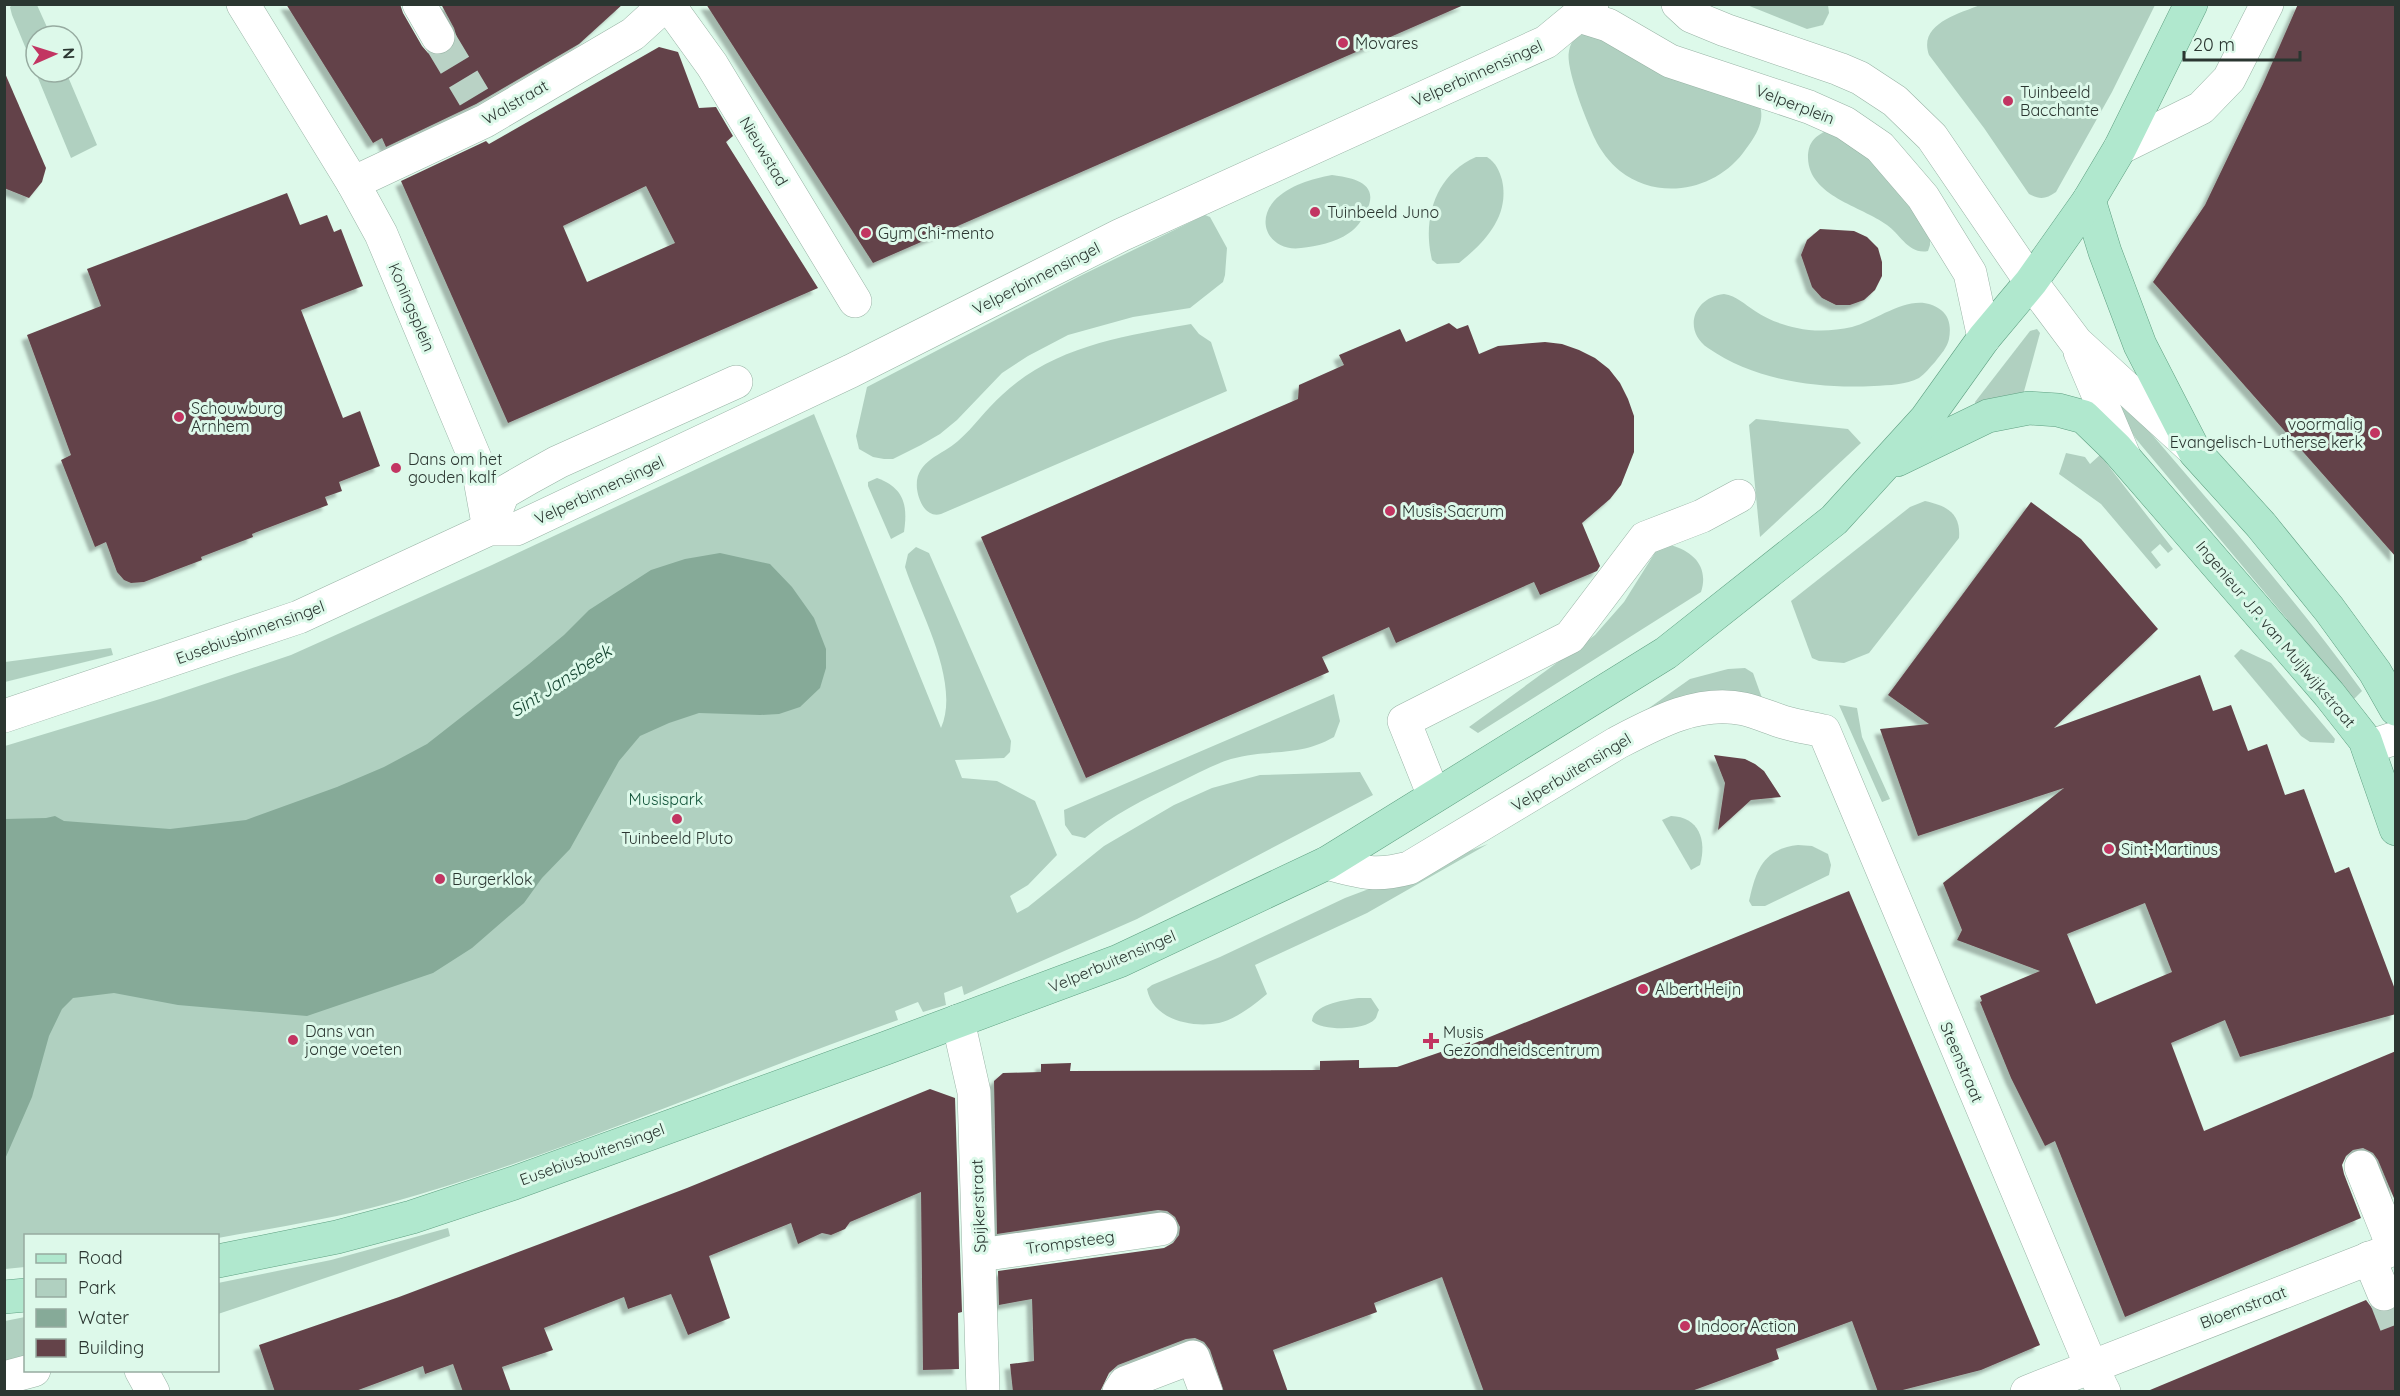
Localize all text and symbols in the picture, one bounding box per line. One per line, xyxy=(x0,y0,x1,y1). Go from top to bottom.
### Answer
north arrow xyxy=(24,24,84,84)
scale bar xyxy=(2184,24,2300,62)
place label: Movares xyxy=(1355,33,1418,53)
text: 20 m xyxy=(2193,33,2235,56)
street label: Velperbinnensingel xyxy=(1409,35,1545,111)
marker: Movares xyxy=(1336,36,1350,50)
text: N xyxy=(59,47,79,60)
street label: Walstraat xyxy=(479,75,551,129)
street label: Velperplein xyxy=(1753,80,1837,128)
place label: Tuinbeeld Bacchante xyxy=(2020,82,2099,120)
marker: Tuinbeeld Bacchante xyxy=(2001,94,2015,108)
street label: Nieuwstad xyxy=(735,113,793,189)
place label: Tuinbeeld Juno xyxy=(1327,202,1439,222)
marker: Tuinbeeld Juno xyxy=(1308,205,1322,219)
place label: Gym Chi-mento xyxy=(878,223,994,243)
marker: Gym Chi-mento xyxy=(859,226,873,240)
street label: Velperbinnensingel xyxy=(969,237,1103,319)
street label: Koningsplein xyxy=(384,260,440,354)
place label: Schouwburg Arnhem xyxy=(191,398,283,436)
marker: Schouwburg Arnhem xyxy=(172,410,186,424)
place label: voormalig Evangelisch-Lutherse kerk xyxy=(2170,414,2363,452)
marker: voormalig Evangelisch-Lutherse kerk xyxy=(2368,426,2382,440)
place label: Dans om het gouden kalf xyxy=(408,449,503,487)
street label: Velperbinnensingel xyxy=(531,451,667,529)
marker: Dans om het gouden kalf xyxy=(389,461,403,475)
place label: Musis Sacrum xyxy=(1402,501,1504,521)
marker: Musis Sacrum xyxy=(1383,504,1397,518)
street label: Ingenieur J.P. van Muijlwijkstraat xyxy=(2192,536,2360,732)
street label: Eusebiusbinnensingel xyxy=(173,596,327,668)
water label: Sint Jansbeek xyxy=(506,639,617,722)
street label: Velperbuitensingel xyxy=(1507,728,1635,816)
park label: Musispark xyxy=(629,789,703,809)
marker: Tuinbeeld Pluto xyxy=(670,812,684,826)
place label: Tuinbeeld Pluto xyxy=(621,828,733,848)
place label: Sint-Martinus xyxy=(2121,839,2218,859)
marker: Sint-Martinus xyxy=(2102,842,2116,856)
place label: Burgerklok xyxy=(452,869,533,889)
marker: Burgerklok xyxy=(433,872,447,886)
street label: Velperbuitensingel xyxy=(1045,925,1179,997)
place label: Albert Heijn xyxy=(1655,979,1741,999)
marker: Albert Heijn xyxy=(1636,982,1650,996)
street label: Steenstraat xyxy=(1936,1019,1988,1105)
place label: Dans van jonge voeten xyxy=(304,1021,402,1059)
place label: Musis Gezondheidscentrum xyxy=(1443,1022,1600,1060)
marker: Dans van jonge voeten xyxy=(286,1033,300,1047)
marker: Musis Gezondheidscentrum xyxy=(1424,1034,1438,1048)
street label: Eusebiusbuitensingel xyxy=(517,1118,667,1190)
street label: Spijkerstraat xyxy=(966,1159,990,1253)
street label: Trompsteeg xyxy=(1024,1226,1116,1258)
legend xyxy=(24,1234,219,1372)
text: Road xyxy=(78,1246,123,1269)
text: Park xyxy=(78,1276,116,1299)
street label: Bloemstraat xyxy=(2197,1281,2289,1333)
text: Water xyxy=(78,1306,129,1329)
place label: Indoor Action xyxy=(1697,1316,1796,1336)
marker: Indoor Action xyxy=(1678,1319,1692,1333)
text: Building xyxy=(78,1336,144,1359)

